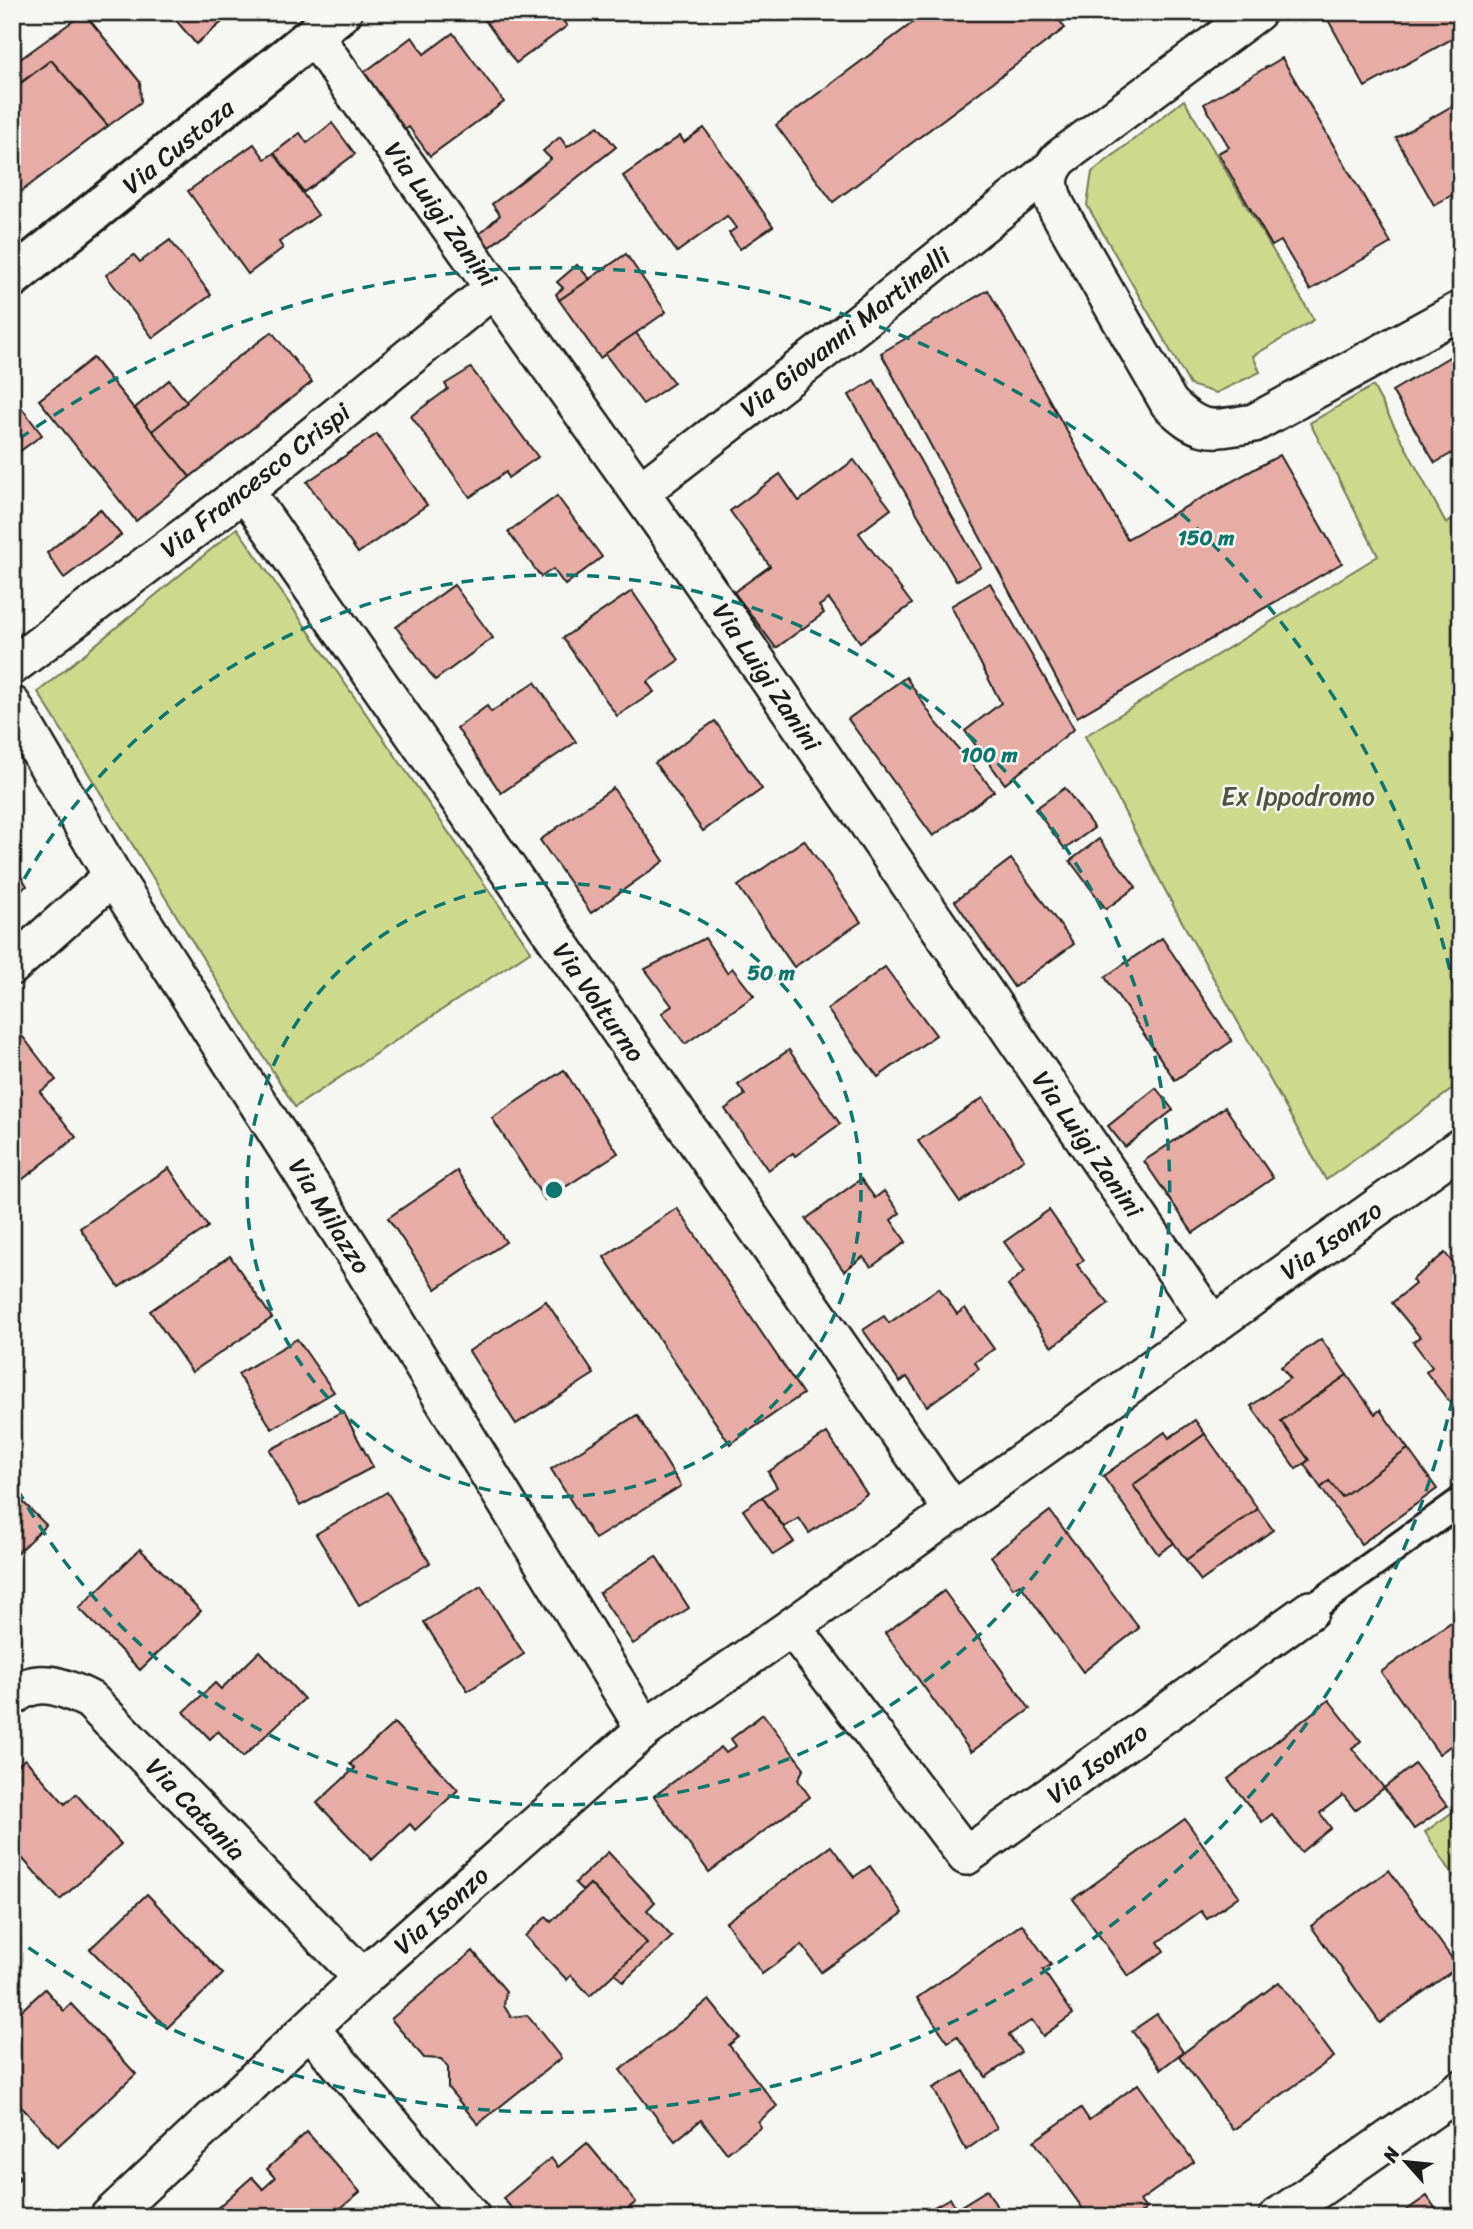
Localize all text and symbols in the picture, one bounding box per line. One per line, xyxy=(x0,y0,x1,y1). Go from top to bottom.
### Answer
street label: Via Custoza xyxy=(111,85,245,206)
street label: Via Luigi Zanini xyxy=(372,131,511,298)
street label: Via Giovanni Martinelli xyxy=(729,234,962,430)
street label: Via Francesco Crispi xyxy=(149,390,361,570)
text: 150 m xyxy=(1178,519,1235,557)
street label: Via Luigi Zanini xyxy=(700,593,835,762)
text: 100 m xyxy=(960,736,1018,774)
park label: Ex Ippodromo xyxy=(1221,773,1375,819)
street label: Via Volturno xyxy=(540,932,658,1072)
text: 50 m xyxy=(747,954,796,992)
street label: Via Luigi Zanini xyxy=(1020,1060,1157,1228)
street label: Via Milazzo xyxy=(276,1149,384,1283)
centre of rings xyxy=(542,1178,566,1202)
street label: Via Isonzo xyxy=(1270,1188,1392,1292)
street label: Via Isonzo xyxy=(1036,1710,1158,1816)
street label: Via Catania xyxy=(134,1746,258,1872)
street label: Via Isonzo xyxy=(382,1854,500,1966)
north arrow xyxy=(1372,2128,1442,2198)
text: N xyxy=(1373,2140,1409,2169)

